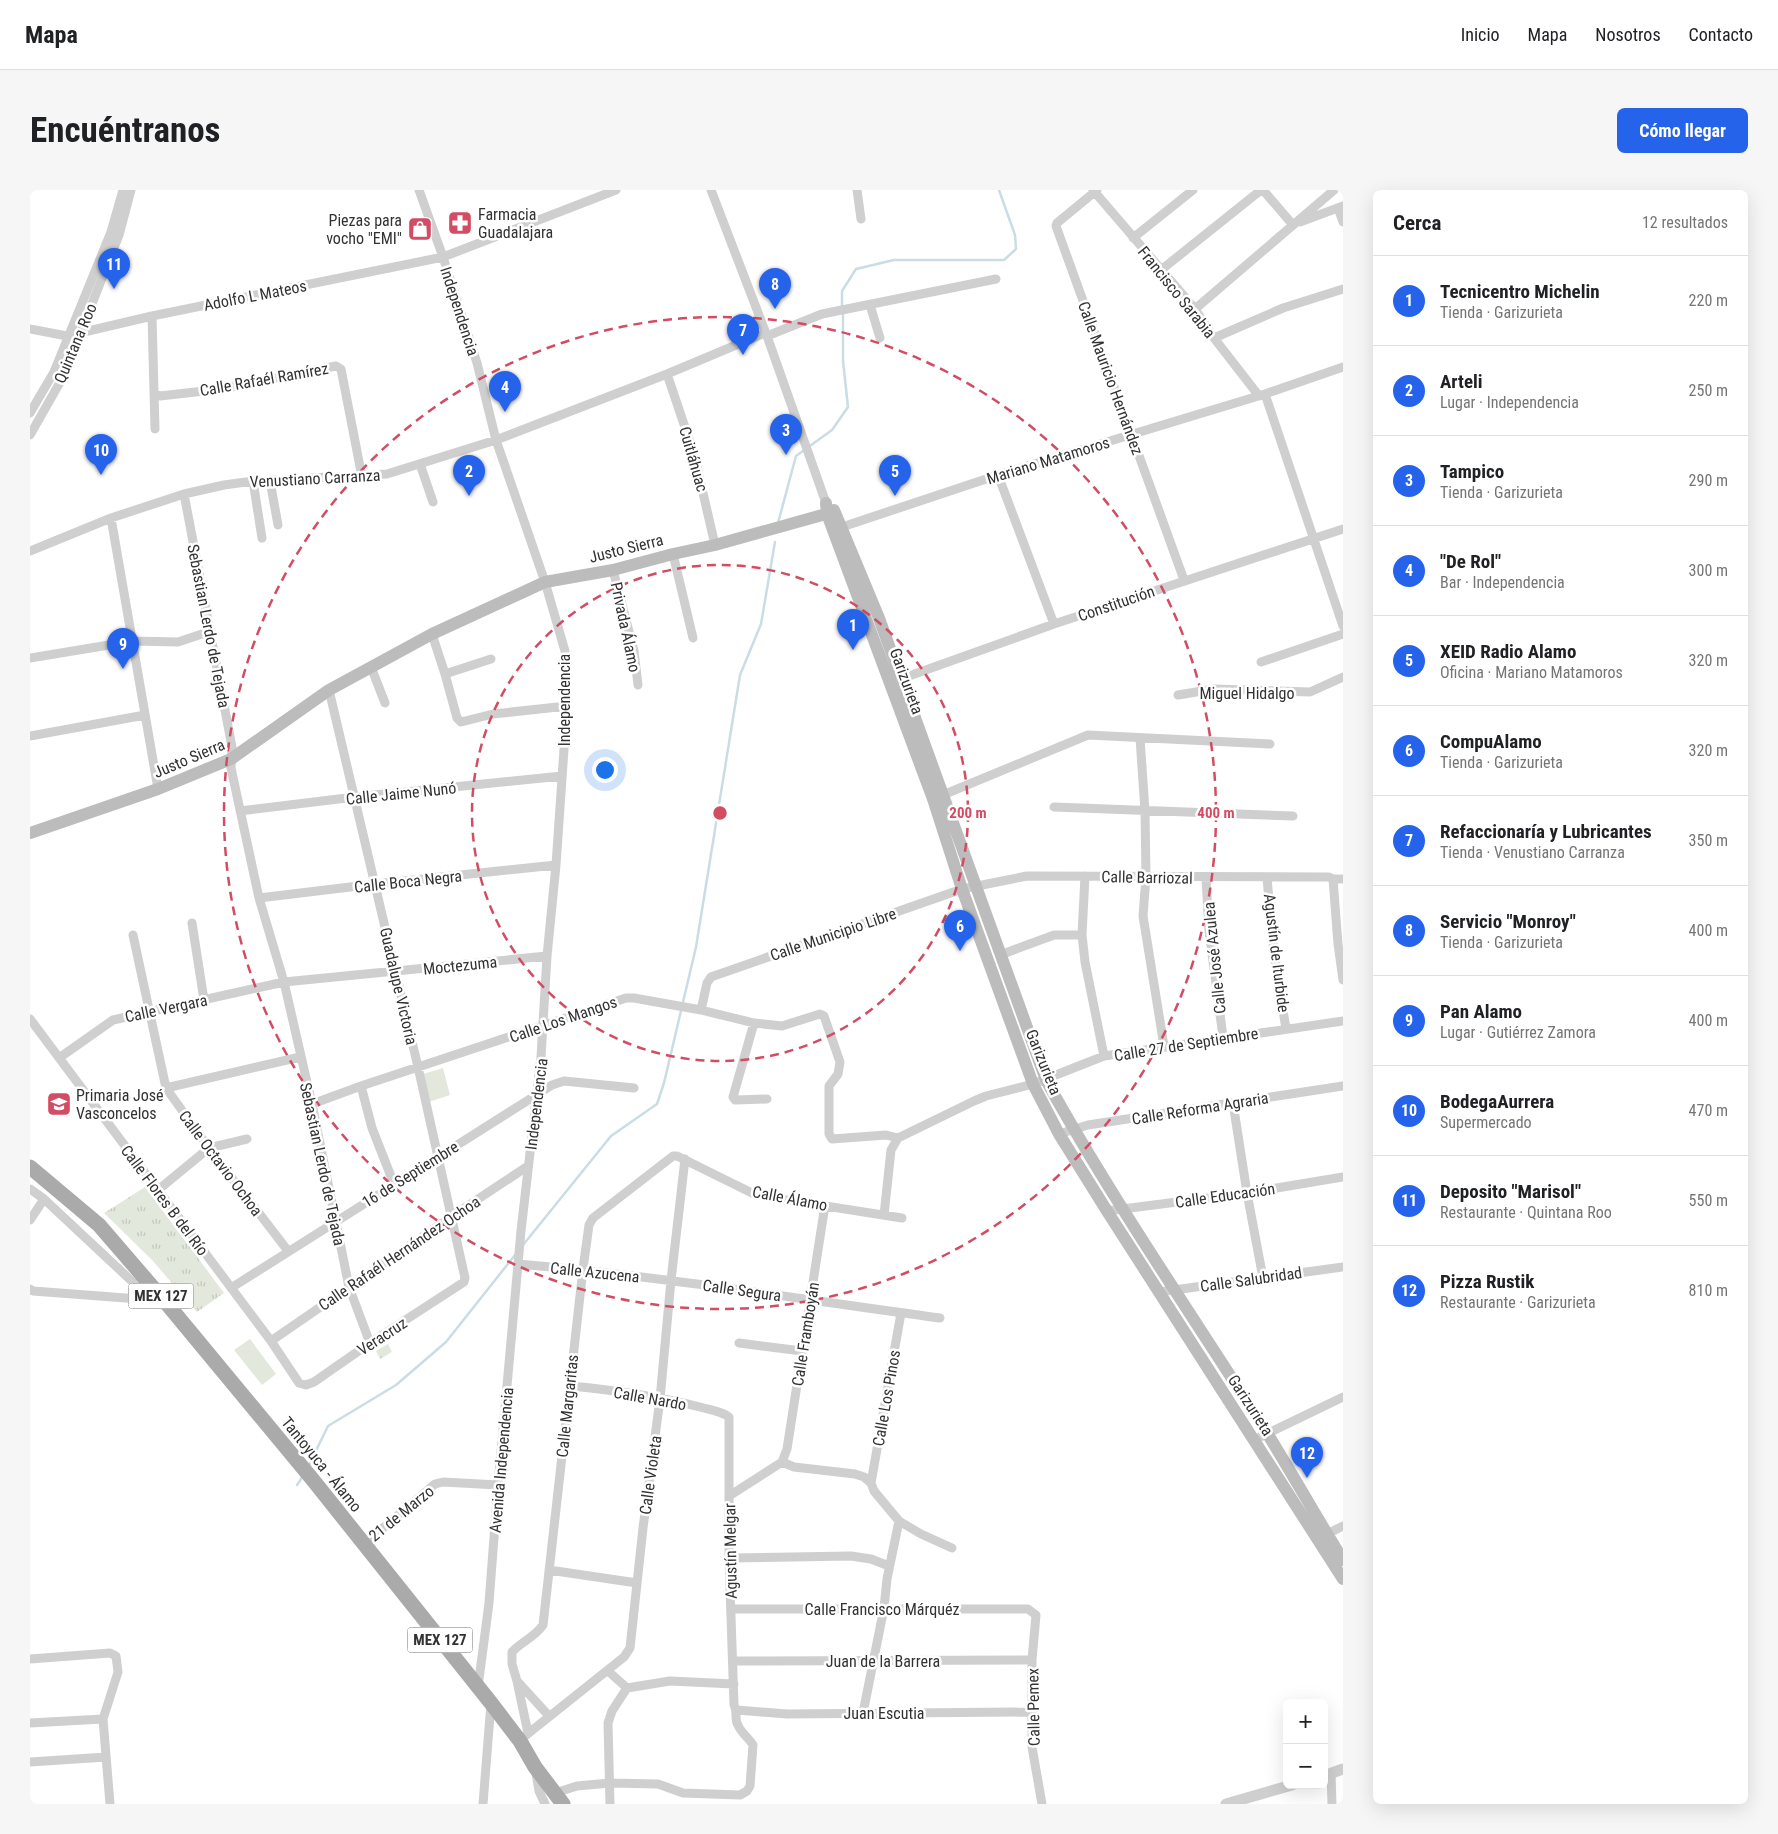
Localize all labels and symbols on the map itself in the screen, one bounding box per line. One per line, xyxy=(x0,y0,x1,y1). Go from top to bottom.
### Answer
place label: Farmacia Guadalajara xyxy=(478,205,553,242)
pharmacy icon: Farmacia Guadalajara xyxy=(447,210,473,236)
place label: Piezas para vocho "EMI" xyxy=(326,211,402,248)
shop icon: Piezas para vocho "EMI" xyxy=(407,216,433,242)
street label: Francisco Sarabia xyxy=(1134,243,1219,342)
pin: 11 xyxy=(98,248,130,289)
street label: Independencia xyxy=(436,264,483,358)
pin: 8 xyxy=(759,268,791,309)
street label: Adolfo L Mateos xyxy=(202,276,308,315)
street label: Calle Mauricio Hernández xyxy=(1074,299,1147,458)
street label: Quintana Roo xyxy=(50,300,101,386)
pin: 7 xyxy=(727,314,759,355)
street label: Calle Rafaél Ramírez xyxy=(198,359,330,400)
pin: 4 xyxy=(489,371,521,412)
pin: 3 xyxy=(770,414,802,455)
street label: Cuitláhuac xyxy=(675,424,712,494)
street label: Mariano Matamoros xyxy=(984,433,1112,488)
pin: 10 xyxy=(85,434,117,475)
pin: 2 xyxy=(453,455,485,496)
pin: 5 xyxy=(879,455,911,496)
street label: Venustiano Carranza xyxy=(249,466,381,491)
street label: Justo Sierra xyxy=(587,530,665,567)
street label: Sebastian Lerdo de Tejada xyxy=(183,543,234,710)
street label: Privada Álamo xyxy=(607,580,644,674)
street label: Constitución xyxy=(1075,581,1157,625)
pin: 1 xyxy=(837,609,869,650)
pin: 9 xyxy=(107,628,139,669)
street label: Garizurieta xyxy=(886,646,927,717)
street label: Independencia xyxy=(555,654,574,746)
street label: Miguel Hidalgo xyxy=(1199,684,1295,703)
street label: Justo Sierra xyxy=(151,735,228,782)
your location xyxy=(592,757,618,783)
street label: Calle Jaime Nunó xyxy=(345,778,457,809)
centre of rings xyxy=(711,804,729,822)
text: 200 m xyxy=(949,804,987,822)
text: 400 m xyxy=(1197,804,1235,822)
street label: Calle Boca Negra xyxy=(353,866,463,897)
street label: Calle Barriozal xyxy=(1101,867,1193,888)
street label: Agustín de Iturbide xyxy=(1260,893,1293,1014)
street label: Calle José Azulea xyxy=(1199,901,1230,1015)
street label: Calle Municipio Libre xyxy=(768,904,899,965)
pin: 6 xyxy=(944,910,976,951)
street label: Guadalupe Victoria xyxy=(376,926,421,1047)
street label: Moctezuma xyxy=(422,952,498,979)
street label: Calle Vergara xyxy=(123,990,209,1027)
street label: Calle Los Mangos xyxy=(507,992,619,1047)
street label: Calle 27 de Septiembre xyxy=(1113,1024,1259,1065)
street label: Garizurieta xyxy=(1022,1027,1065,1098)
street label: Independencia xyxy=(521,1057,552,1151)
street label: Sebastian Lerdo de Tejada xyxy=(296,1081,349,1247)
place label: Primaria José Vasconcelos xyxy=(76,1086,164,1123)
street label: Calle Reforma Agraria xyxy=(1130,1088,1270,1129)
school or university icon: Primaria José Vasconcelos xyxy=(46,1091,72,1117)
street label: Calle Octavio Ochoa xyxy=(175,1107,266,1220)
street label: 16 de Septiembre xyxy=(358,1137,462,1212)
street label: Calle Flores B del Río xyxy=(117,1141,212,1259)
street label: Calle Educación xyxy=(1174,1179,1276,1212)
street label: Calle Álamo xyxy=(751,1182,829,1215)
street label: Calle Rafaél Hernández Ochoa xyxy=(315,1192,484,1315)
street label: Calle Azucena xyxy=(549,1258,641,1287)
street label: Calle Salubridad xyxy=(1199,1263,1303,1296)
street label: Calle Segura xyxy=(702,1276,782,1305)
street label: Calle Framboyán xyxy=(788,1281,823,1387)
road number: MEX 127 xyxy=(128,1284,194,1308)
street label: Veracruz xyxy=(354,1313,411,1359)
street label: Calle Los Pinos xyxy=(869,1348,904,1448)
street label: Calle Margaritas xyxy=(553,1354,582,1459)
street label: Garizurieta xyxy=(1224,1371,1277,1439)
street label: Calle Nardo xyxy=(612,1383,688,1414)
street label: Avenida Independencia xyxy=(486,1386,517,1534)
street label: Tantoyuca - Álamo xyxy=(277,1413,366,1516)
street label: Calle Violeta xyxy=(636,1434,665,1516)
pin: 12 xyxy=(1291,1437,1323,1478)
street label: 21 de Marzo xyxy=(365,1481,438,1545)
street label: Agustín Melgar xyxy=(720,1503,741,1599)
street label: Calle Francisco Márquéz xyxy=(805,1600,959,1619)
road number: MEX 127 xyxy=(408,1628,472,1652)
street label: Juan de la Barrera xyxy=(826,1652,940,1671)
street label: Calle Pemex xyxy=(1023,1668,1044,1746)
street label: Juan Escutia xyxy=(844,1704,925,1723)

